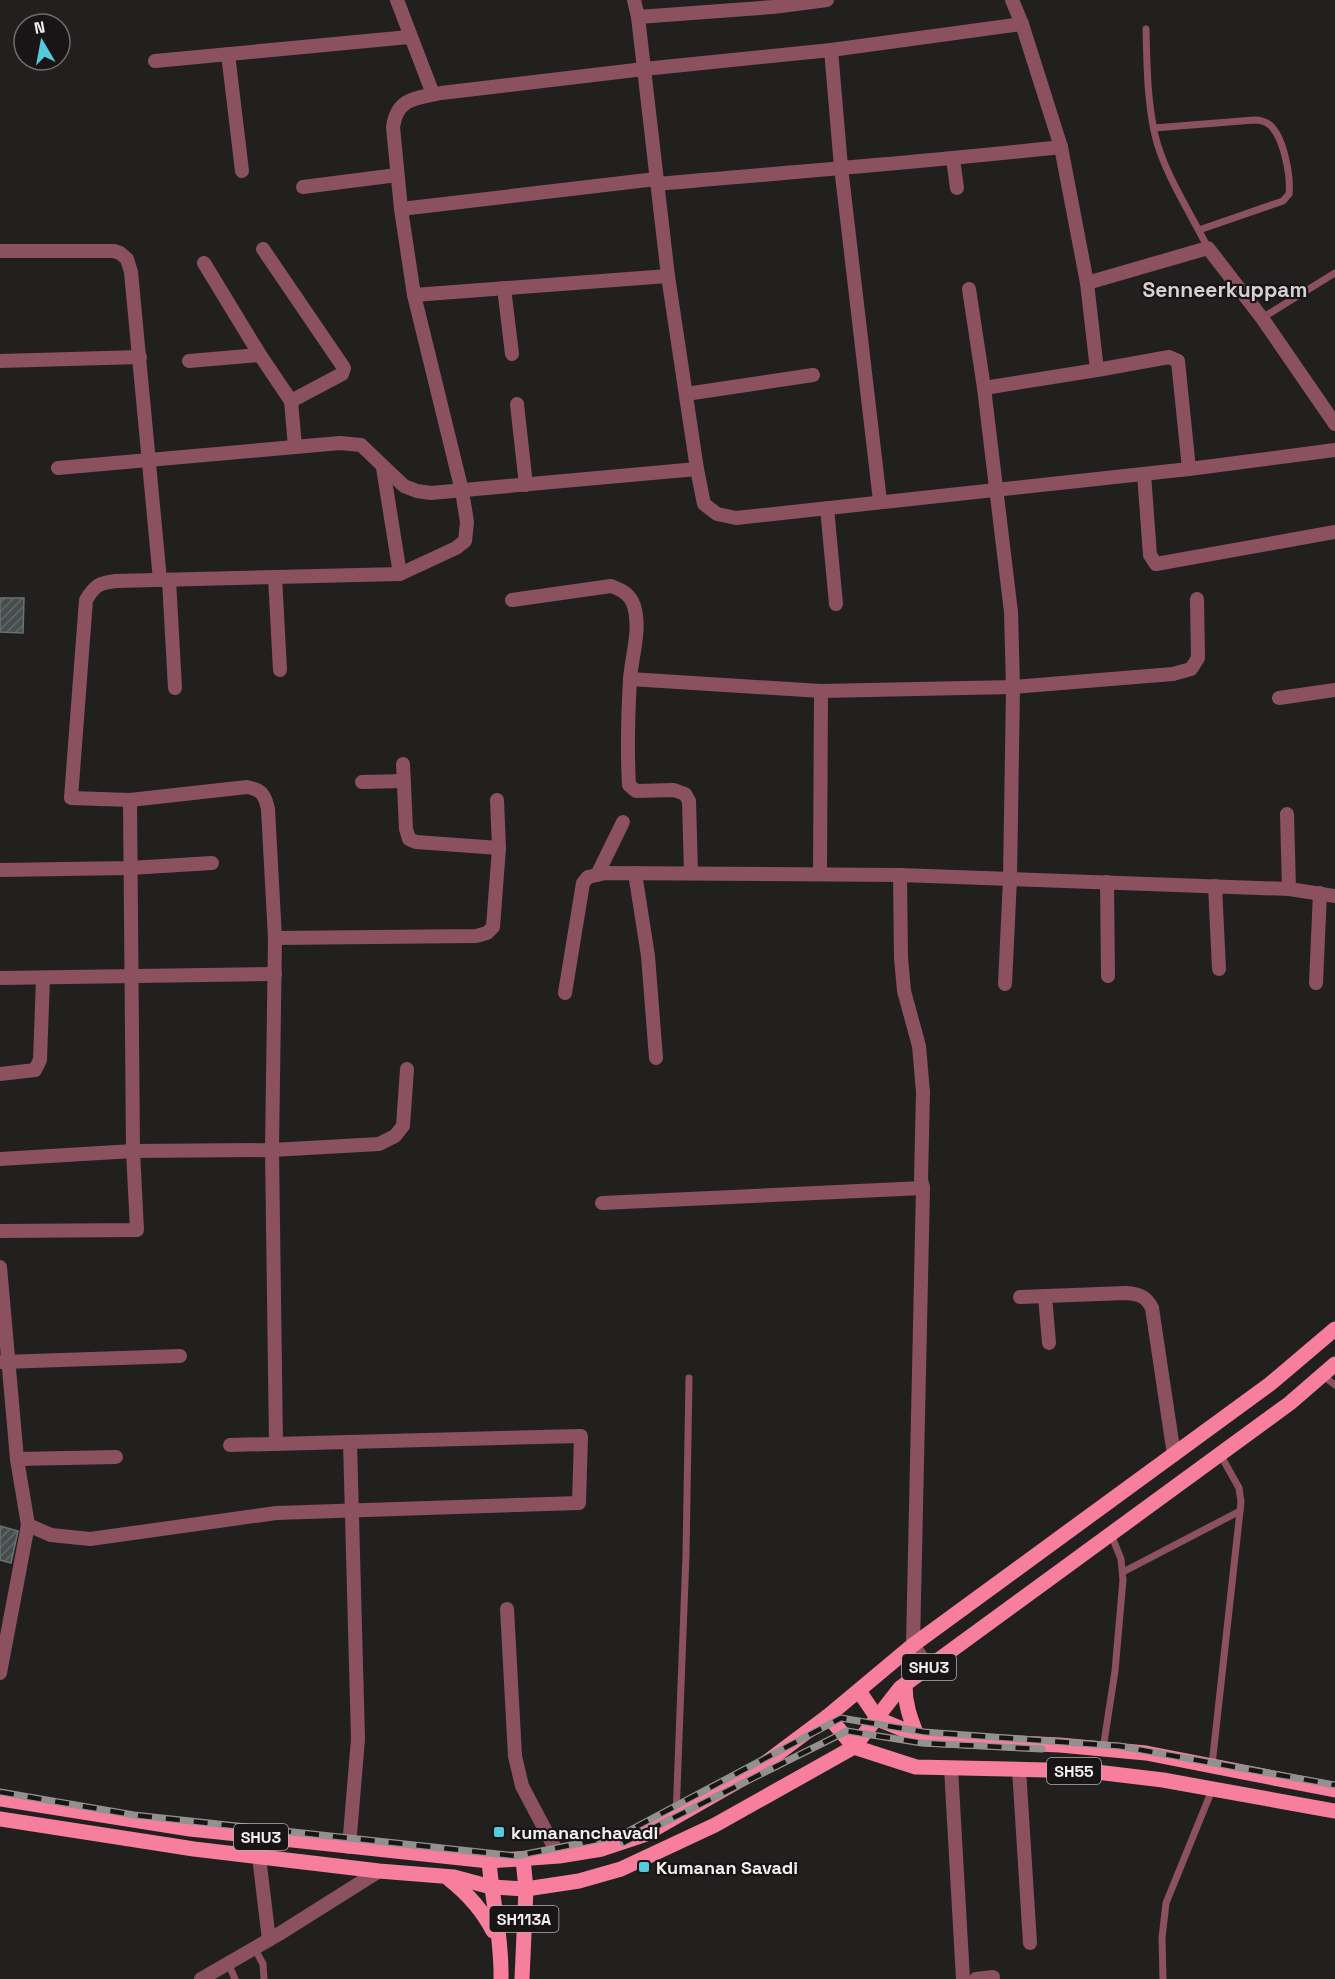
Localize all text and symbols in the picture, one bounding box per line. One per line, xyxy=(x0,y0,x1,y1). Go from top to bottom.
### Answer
north arrow xyxy=(12,12,72,72)
text: N xyxy=(32,16,47,39)
district label: Senneerkuppam xyxy=(1143,276,1307,303)
road number: SHU3 xyxy=(902,1654,956,1680)
road number: SH55 xyxy=(1047,1758,1101,1784)
place label: kumananchavadi xyxy=(511,1821,658,1844)
road number: SHU3 xyxy=(234,1824,288,1850)
marker: kumananchavadi xyxy=(492,1825,506,1839)
place label: Kumanan Savadi xyxy=(656,1856,798,1879)
marker: Kumanan Savadi xyxy=(637,1860,651,1874)
road number: SH113A xyxy=(490,1906,558,1932)

